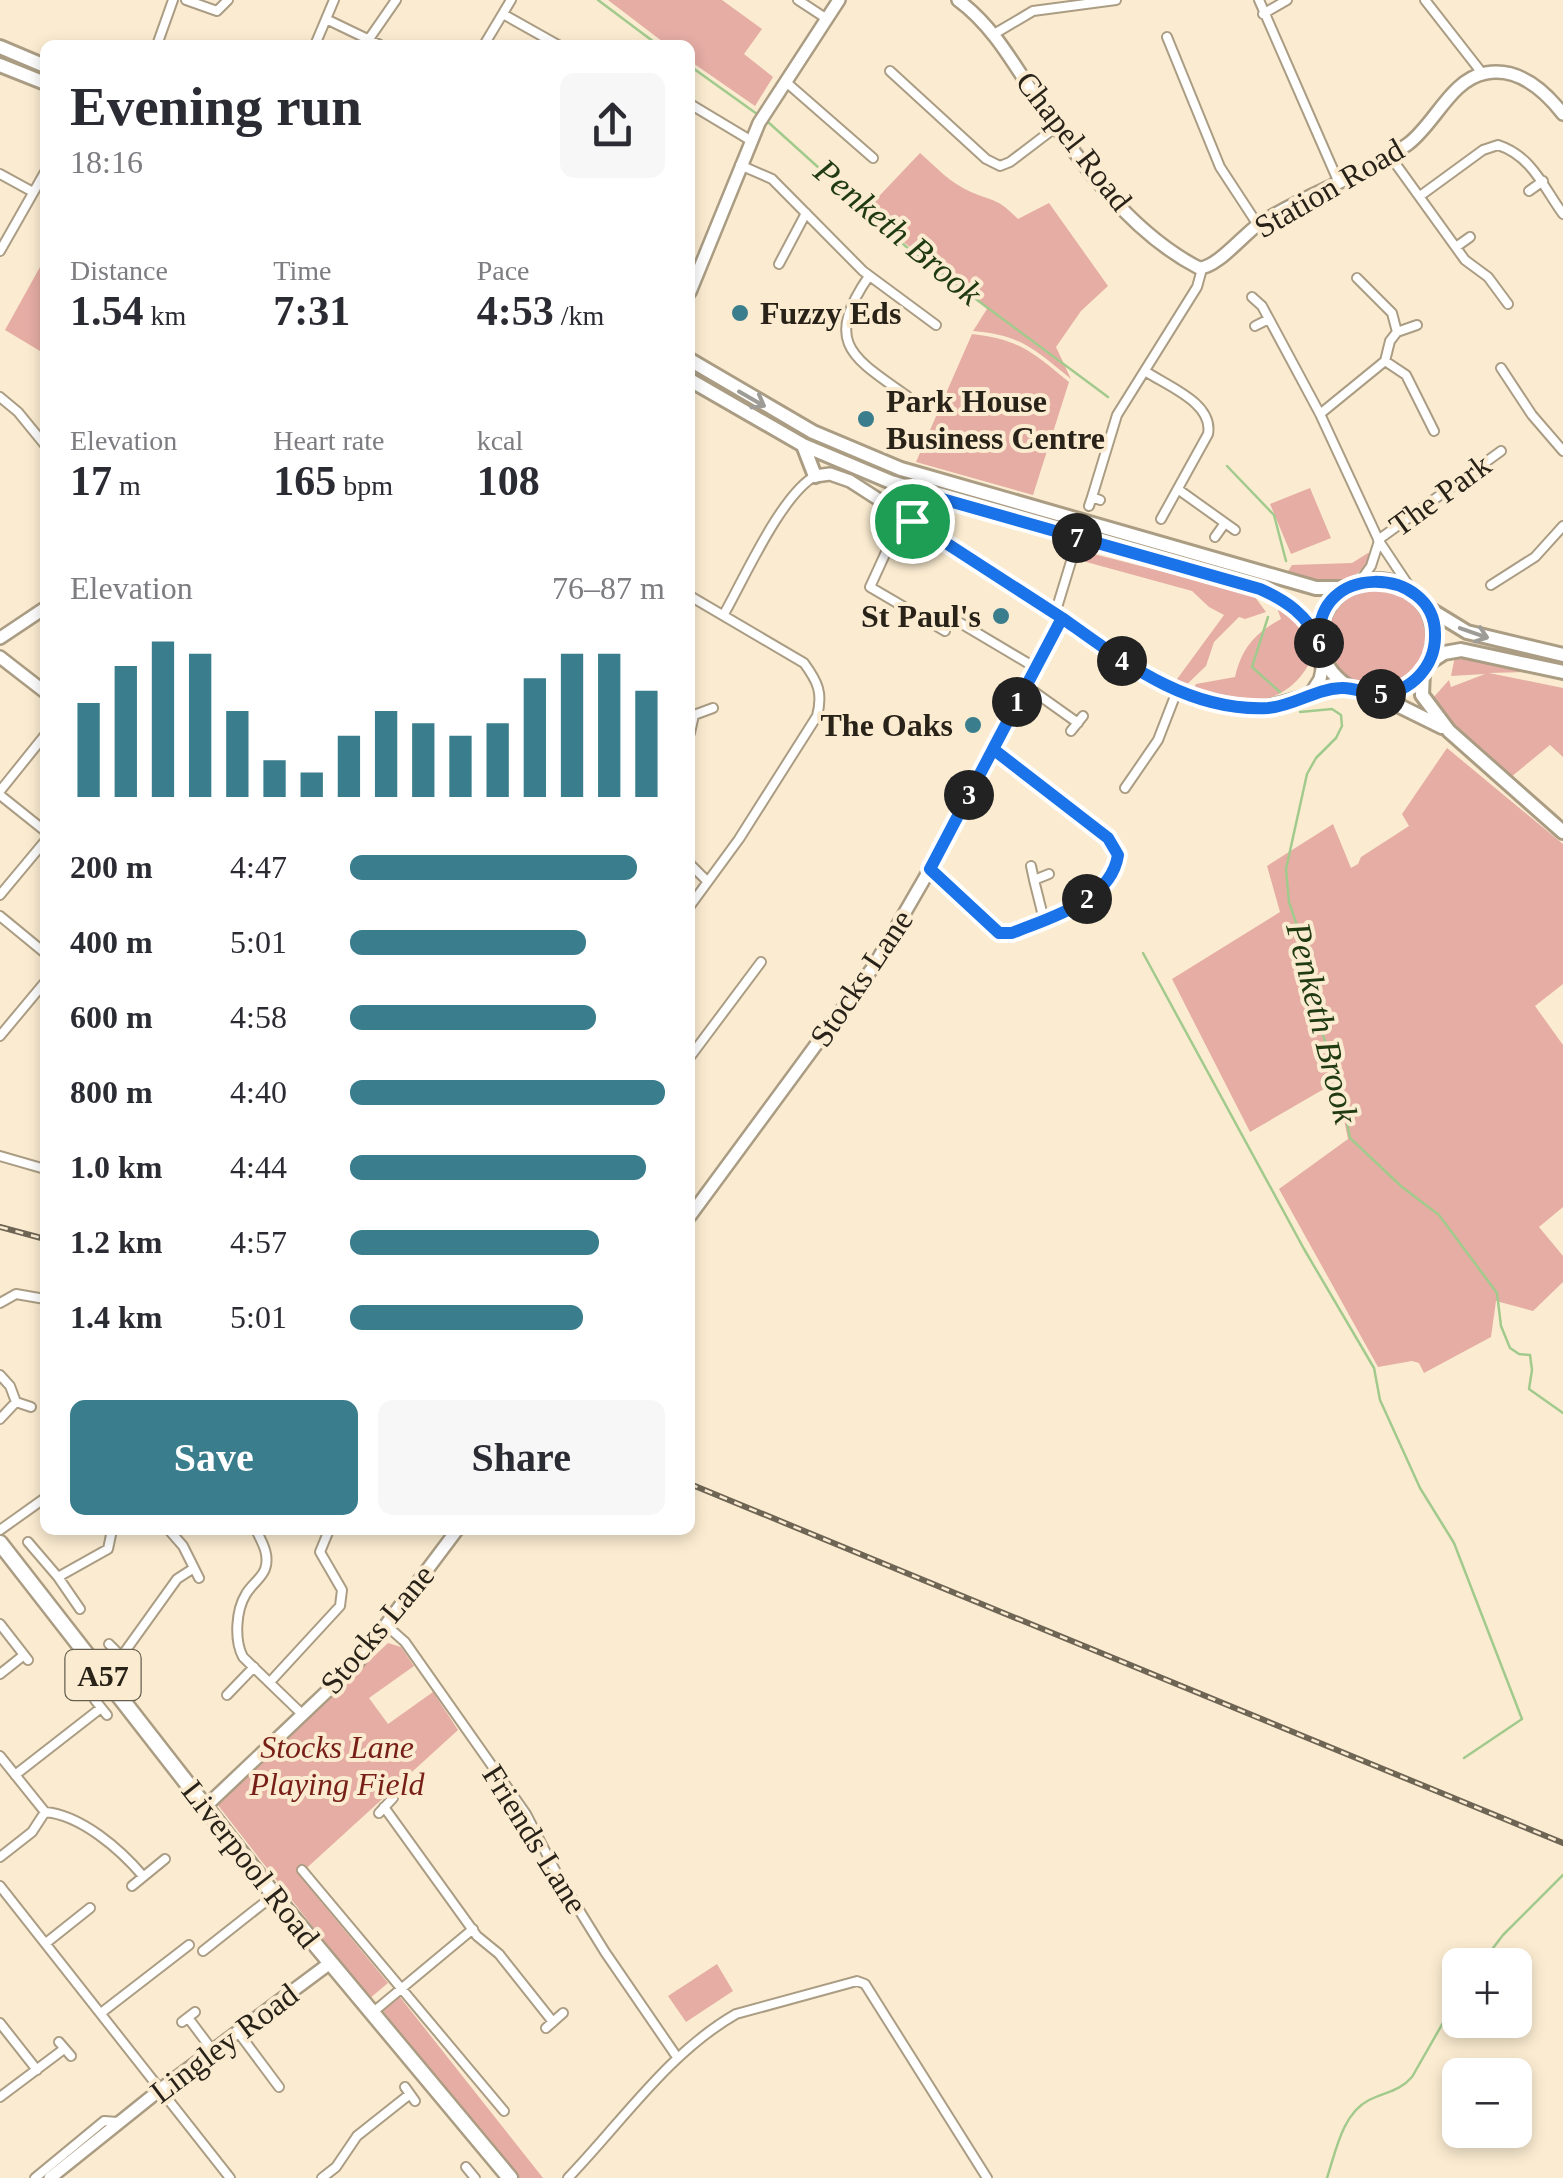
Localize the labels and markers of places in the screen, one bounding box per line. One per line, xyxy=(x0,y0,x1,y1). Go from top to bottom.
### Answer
place label: Fuzzy Eds xyxy=(760,295,901,331)
marker: Fuzzy Eds xyxy=(729,302,751,324)
place label: Park House Business Centre xyxy=(886,383,1105,456)
marker: Park House Business Centre xyxy=(855,408,877,430)
pin xyxy=(870,479,955,564)
pin: 7 xyxy=(1052,513,1102,563)
place label: St Paul's xyxy=(861,598,981,634)
marker: St Paul's xyxy=(990,605,1012,627)
pin: 6 xyxy=(1294,618,1344,668)
pin: 4 xyxy=(1097,636,1147,686)
pin: 5 xyxy=(1356,669,1406,719)
pin: 1 xyxy=(992,677,1042,727)
place label: The Oaks xyxy=(821,707,953,743)
marker: The Oaks xyxy=(962,714,984,736)
pin: 3 xyxy=(944,770,994,820)
pin: 2 xyxy=(1062,874,1112,924)

